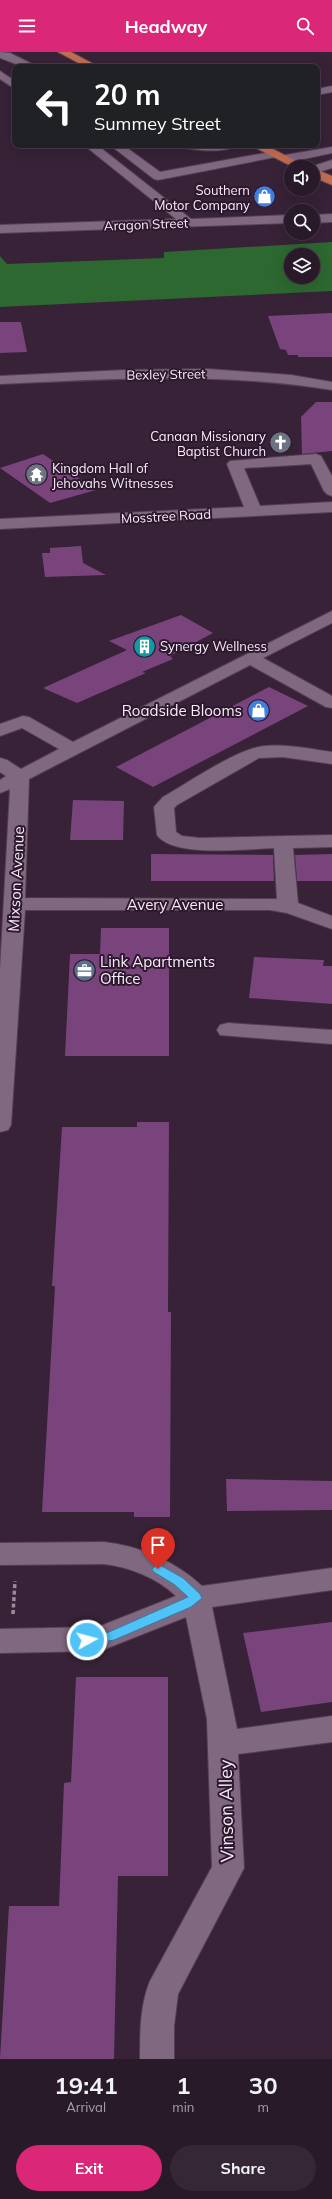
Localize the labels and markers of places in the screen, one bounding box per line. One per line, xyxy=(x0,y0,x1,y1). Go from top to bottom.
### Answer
place label: Southern Motor Company xyxy=(154,182,250,213)
shop icon: Southern Motor Company xyxy=(252,184,278,210)
place label: Canaan Missionary Baptist Church xyxy=(150,428,266,459)
church icon: Canaan Missionary Baptist Church xyxy=(268,430,294,456)
place label: Kingdom Hall of Jehovahs Witnesses xyxy=(52,460,174,491)
temple icon: Kingdom Hall of Jehovahs Witnesses xyxy=(23,462,49,488)
building icon: Synergy Wellness xyxy=(132,633,158,659)
place label: Synergy Wellness xyxy=(160,638,267,654)
shop icon: Roadside Blooms xyxy=(245,697,271,723)
place label: Roadside Blooms xyxy=(122,701,242,720)
place label: Link Apartments Office xyxy=(100,952,215,988)
office icon: Link Apartments Office xyxy=(72,957,98,983)
pin xyxy=(141,1528,175,1569)

